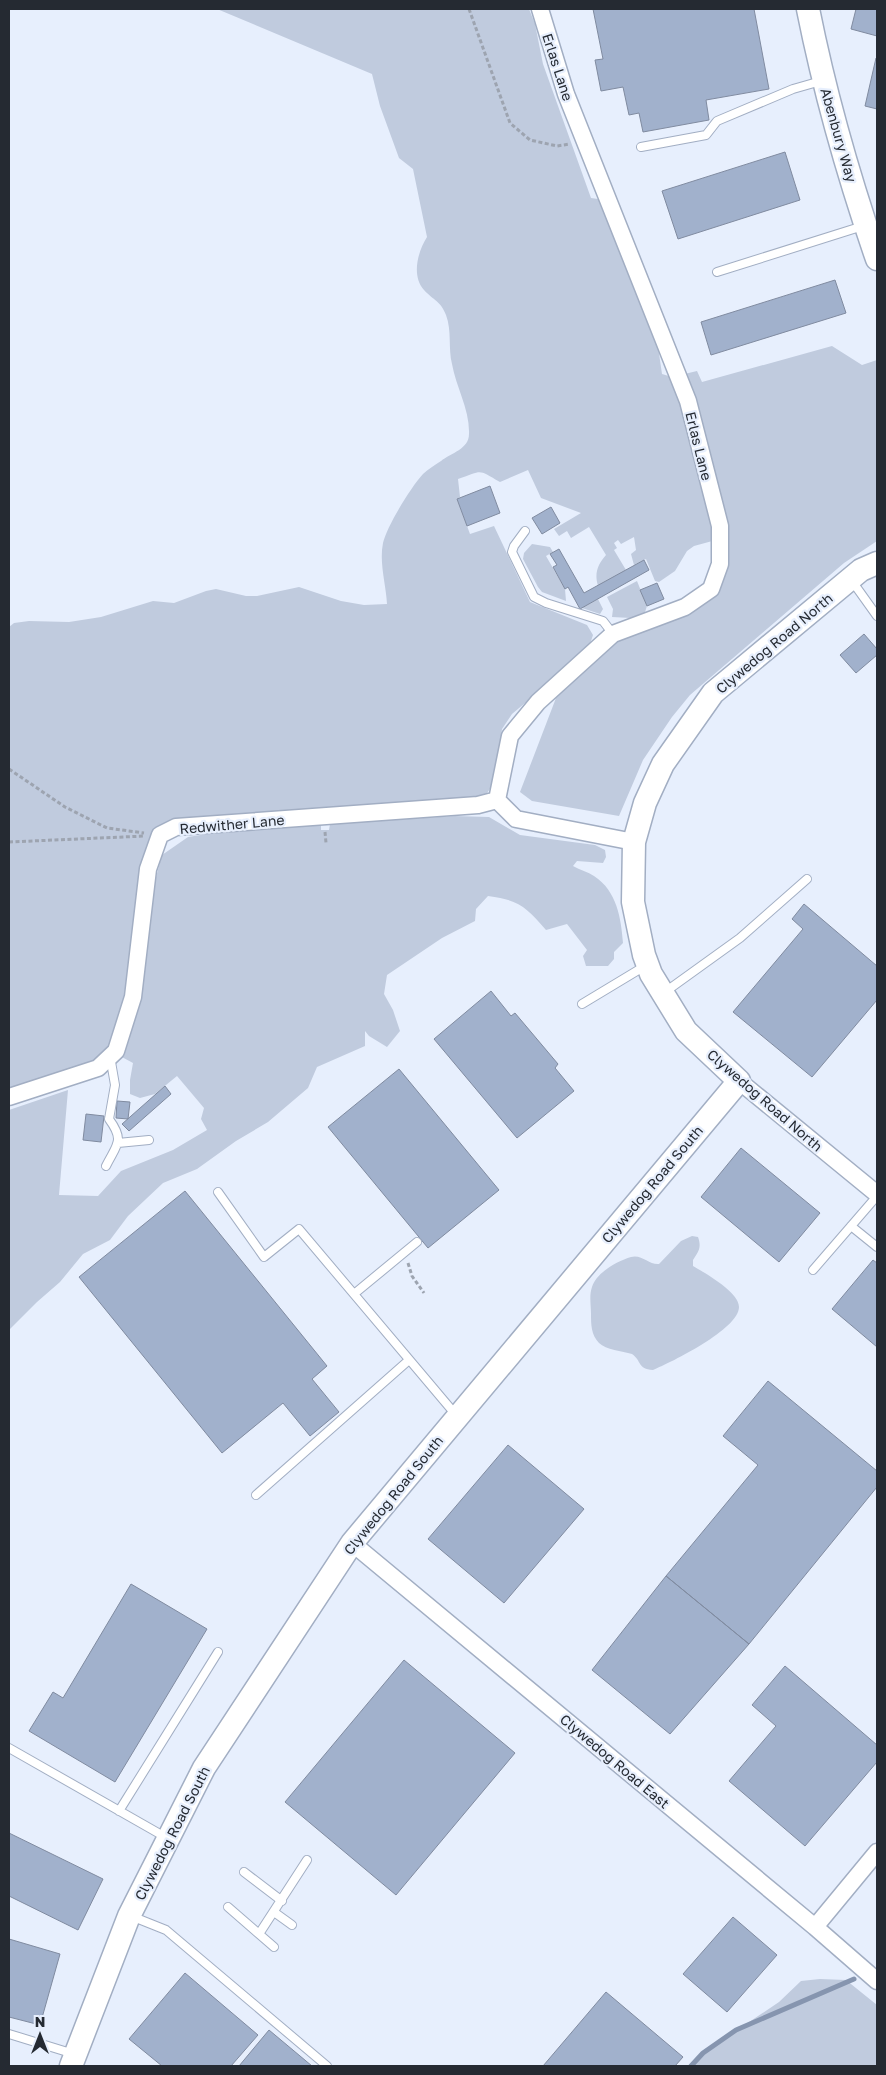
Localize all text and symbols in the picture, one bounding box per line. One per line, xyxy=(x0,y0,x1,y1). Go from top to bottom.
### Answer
street label: Erlas Lane xyxy=(539,31,577,103)
street label: Abenbury Way xyxy=(817,86,861,184)
street label: Erlas Lane xyxy=(682,410,716,482)
street label: Clywedog Road North xyxy=(712,589,836,697)
street label: Redwither Lane xyxy=(179,811,285,837)
street label: Clywedog Road North xyxy=(704,1045,826,1155)
street label: Clywedog Road South xyxy=(598,1122,706,1246)
street label: Clywedog Road South xyxy=(340,1432,446,1558)
street label: Clywedog Road East xyxy=(557,1710,673,1812)
street label: Clywedog Road South xyxy=(131,1763,213,1903)
north arrow xyxy=(15,2010,65,2060)
text: N xyxy=(35,2013,45,2030)

